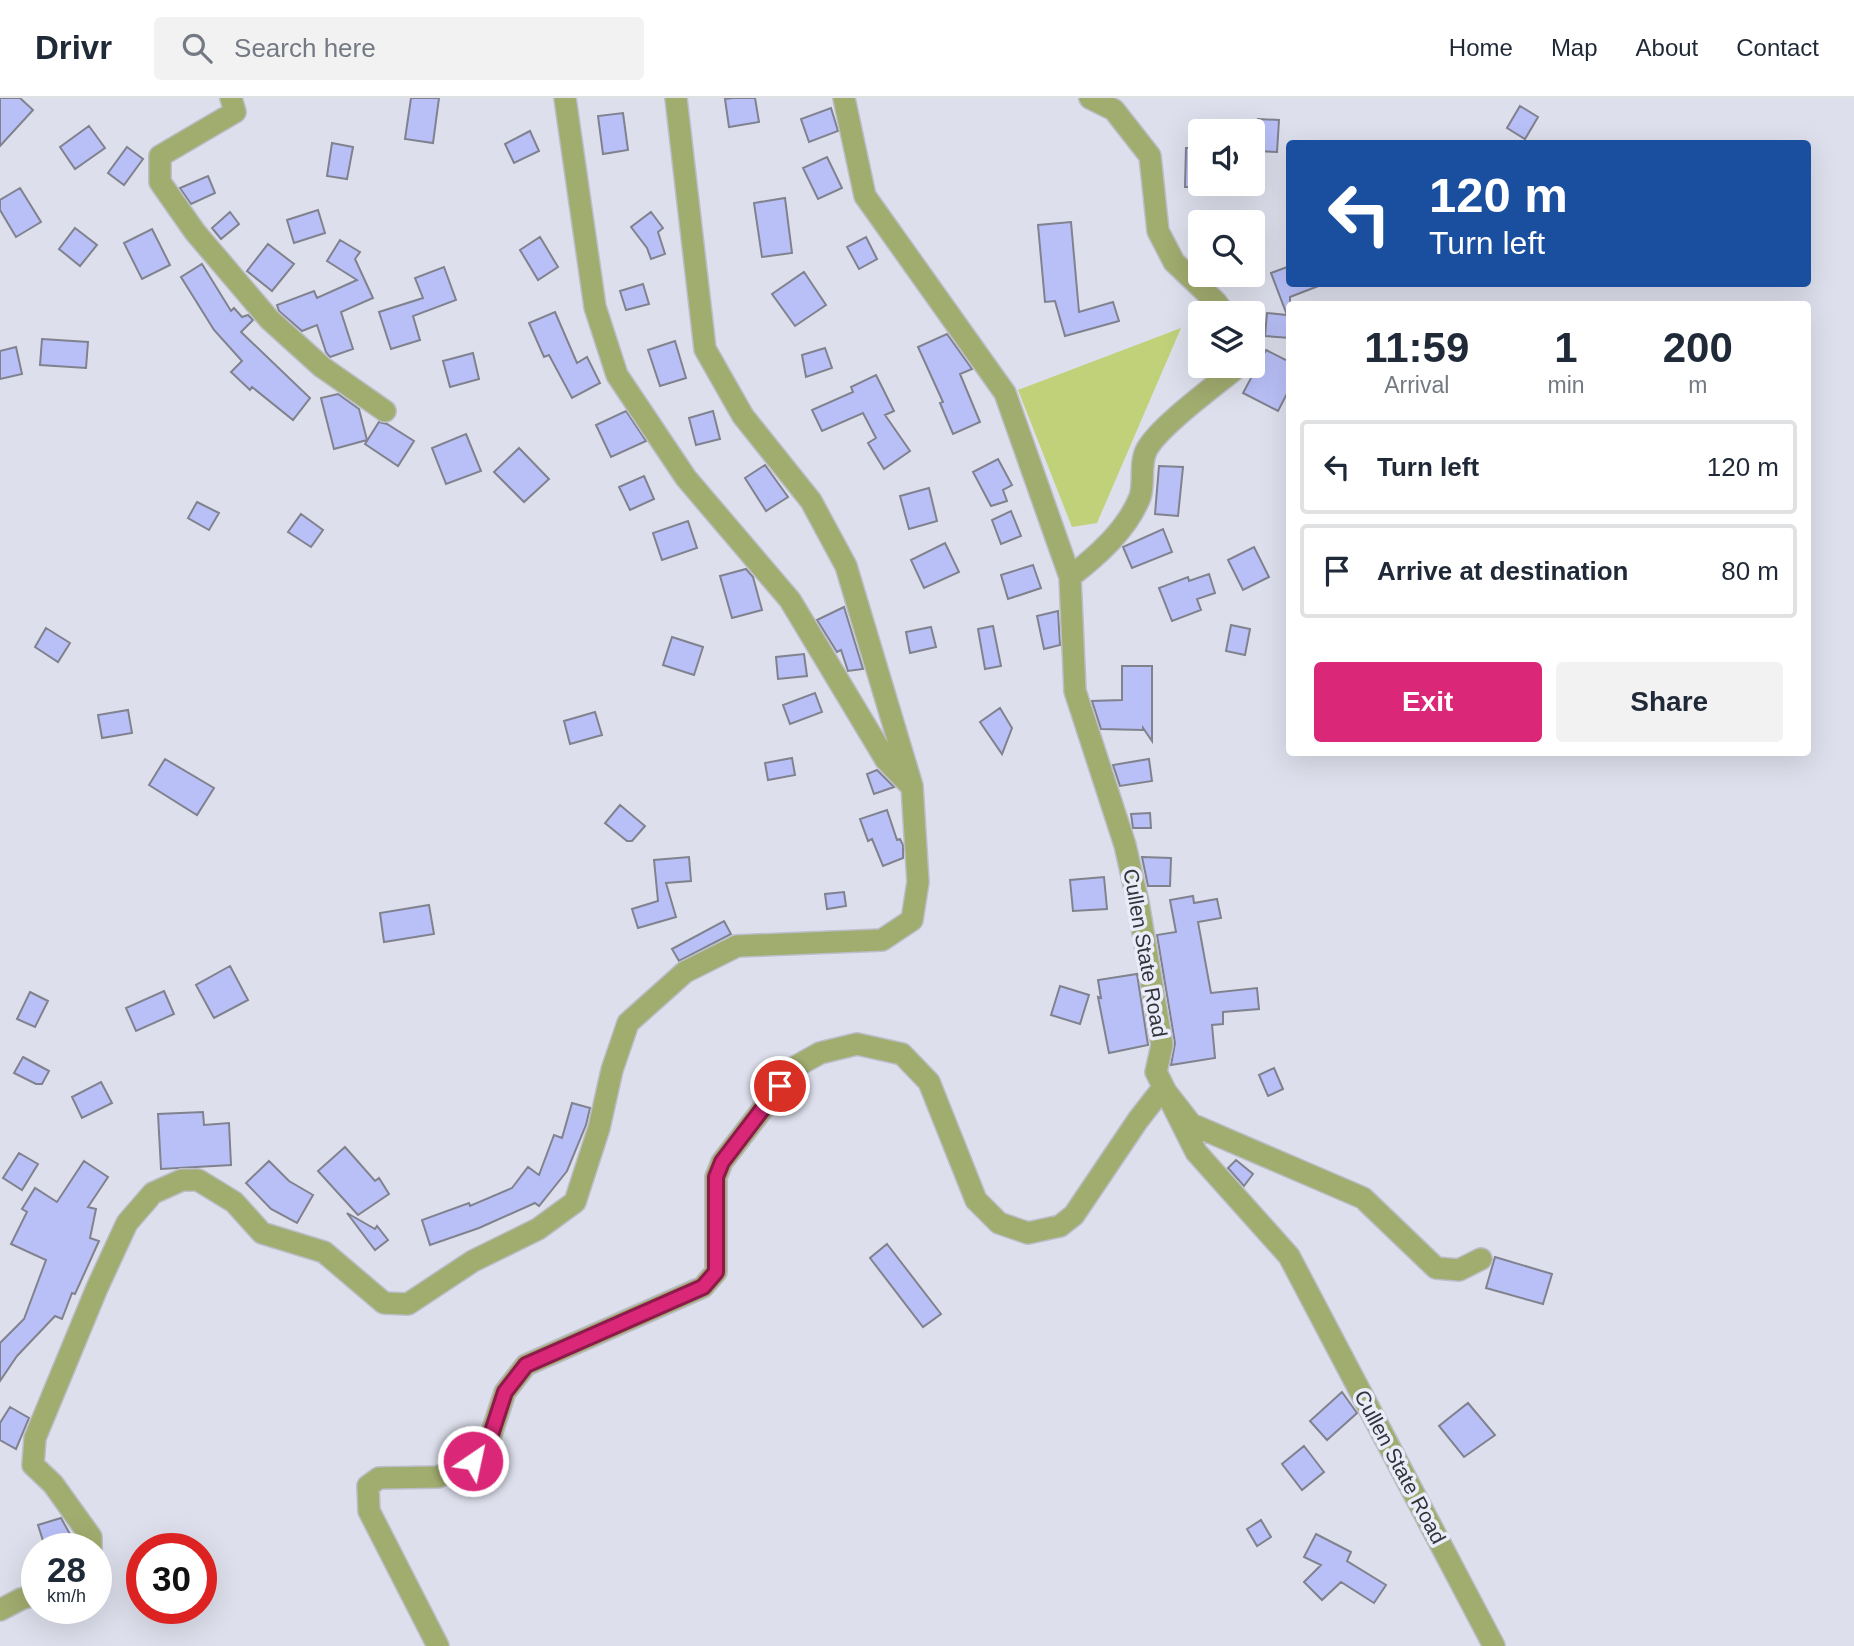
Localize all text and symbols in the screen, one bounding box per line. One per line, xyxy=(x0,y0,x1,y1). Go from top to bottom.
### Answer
search box xyxy=(154,17,644,80)
text: Drivr xyxy=(35,29,112,66)
icon: search xyxy=(178,29,216,67)
text: Search here xyxy=(234,33,376,63)
text: Home xyxy=(1449,34,1513,61)
text: Map xyxy=(1551,34,1598,61)
text: About xyxy=(1636,34,1698,61)
text: Contact xyxy=(1736,34,1819,61)
map controls xyxy=(1188,119,1265,378)
button: sound xyxy=(1188,119,1265,196)
icon: left xyxy=(1314,168,1405,259)
text: 120 m xyxy=(1429,168,1568,222)
button: search xyxy=(1188,210,1265,287)
text: Turn left xyxy=(1429,225,1545,261)
button: layers xyxy=(1188,301,1265,378)
text: 11:59 xyxy=(1364,324,1469,371)
text: 1 xyxy=(1554,324,1578,371)
text: 200 xyxy=(1663,324,1733,371)
text: Arrival xyxy=(1384,372,1449,398)
text: min xyxy=(1547,372,1585,398)
text: m xyxy=(1688,372,1707,398)
icon: left xyxy=(1318,448,1356,486)
text: Turn left xyxy=(1377,452,1479,482)
text: 120 m xyxy=(1707,452,1779,482)
icon: arrive xyxy=(1318,552,1356,590)
text: Arrive at destination xyxy=(1377,556,1628,586)
text: 80 m xyxy=(1721,556,1779,586)
button: Exit xyxy=(1314,662,1542,742)
button: Share xyxy=(1556,662,1783,742)
street label: Cullen State Road xyxy=(1119,867,1172,1039)
pin xyxy=(750,1056,810,1116)
icon: arrive xyxy=(761,1067,799,1105)
street label: Cullen State Road xyxy=(1350,1386,1451,1547)
position arrow xyxy=(436,1424,510,1498)
speed limit sign: 30 xyxy=(126,1533,217,1624)
text: 28 xyxy=(47,1550,86,1589)
text: km/h xyxy=(47,1586,86,1606)

